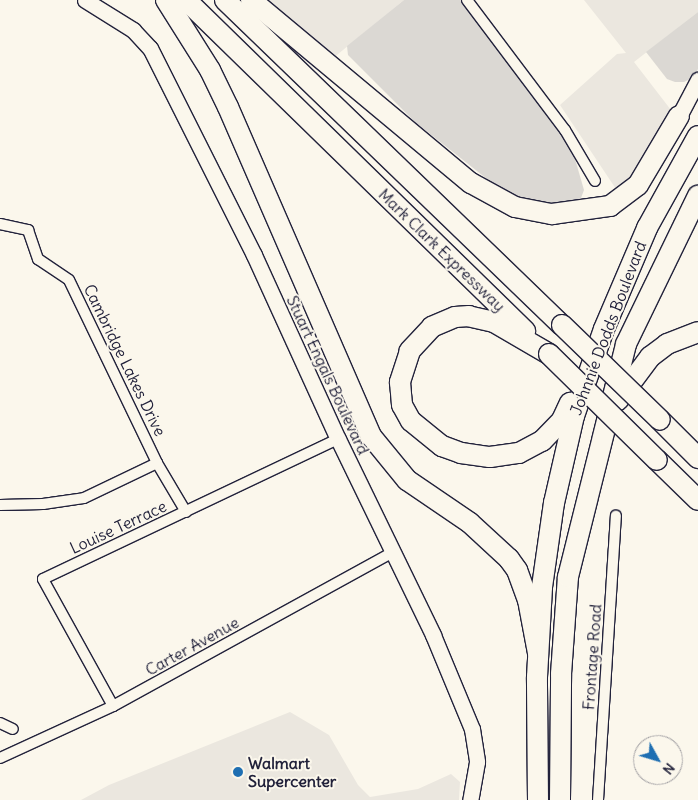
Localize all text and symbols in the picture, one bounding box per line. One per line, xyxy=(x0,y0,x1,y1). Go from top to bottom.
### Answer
street label: Mark Clark Expressway xyxy=(375,185,509,315)
street label: Johnnie Dodds Boulevard xyxy=(566,238,650,418)
street label: Cambridge Lakes Drive xyxy=(80,281,170,439)
street label: Stuart Engals Boulevard xyxy=(283,293,373,457)
street label: Louise Terrace xyxy=(67,496,169,558)
street label: Frontage Road xyxy=(579,603,605,711)
street label: Carter Avenue xyxy=(142,612,242,680)
north arrow xyxy=(633,735,683,785)
place label: Walmart Supercenter xyxy=(248,753,336,791)
text: N xyxy=(659,759,679,778)
marker: Walmart Supercenter xyxy=(232,766,244,778)

